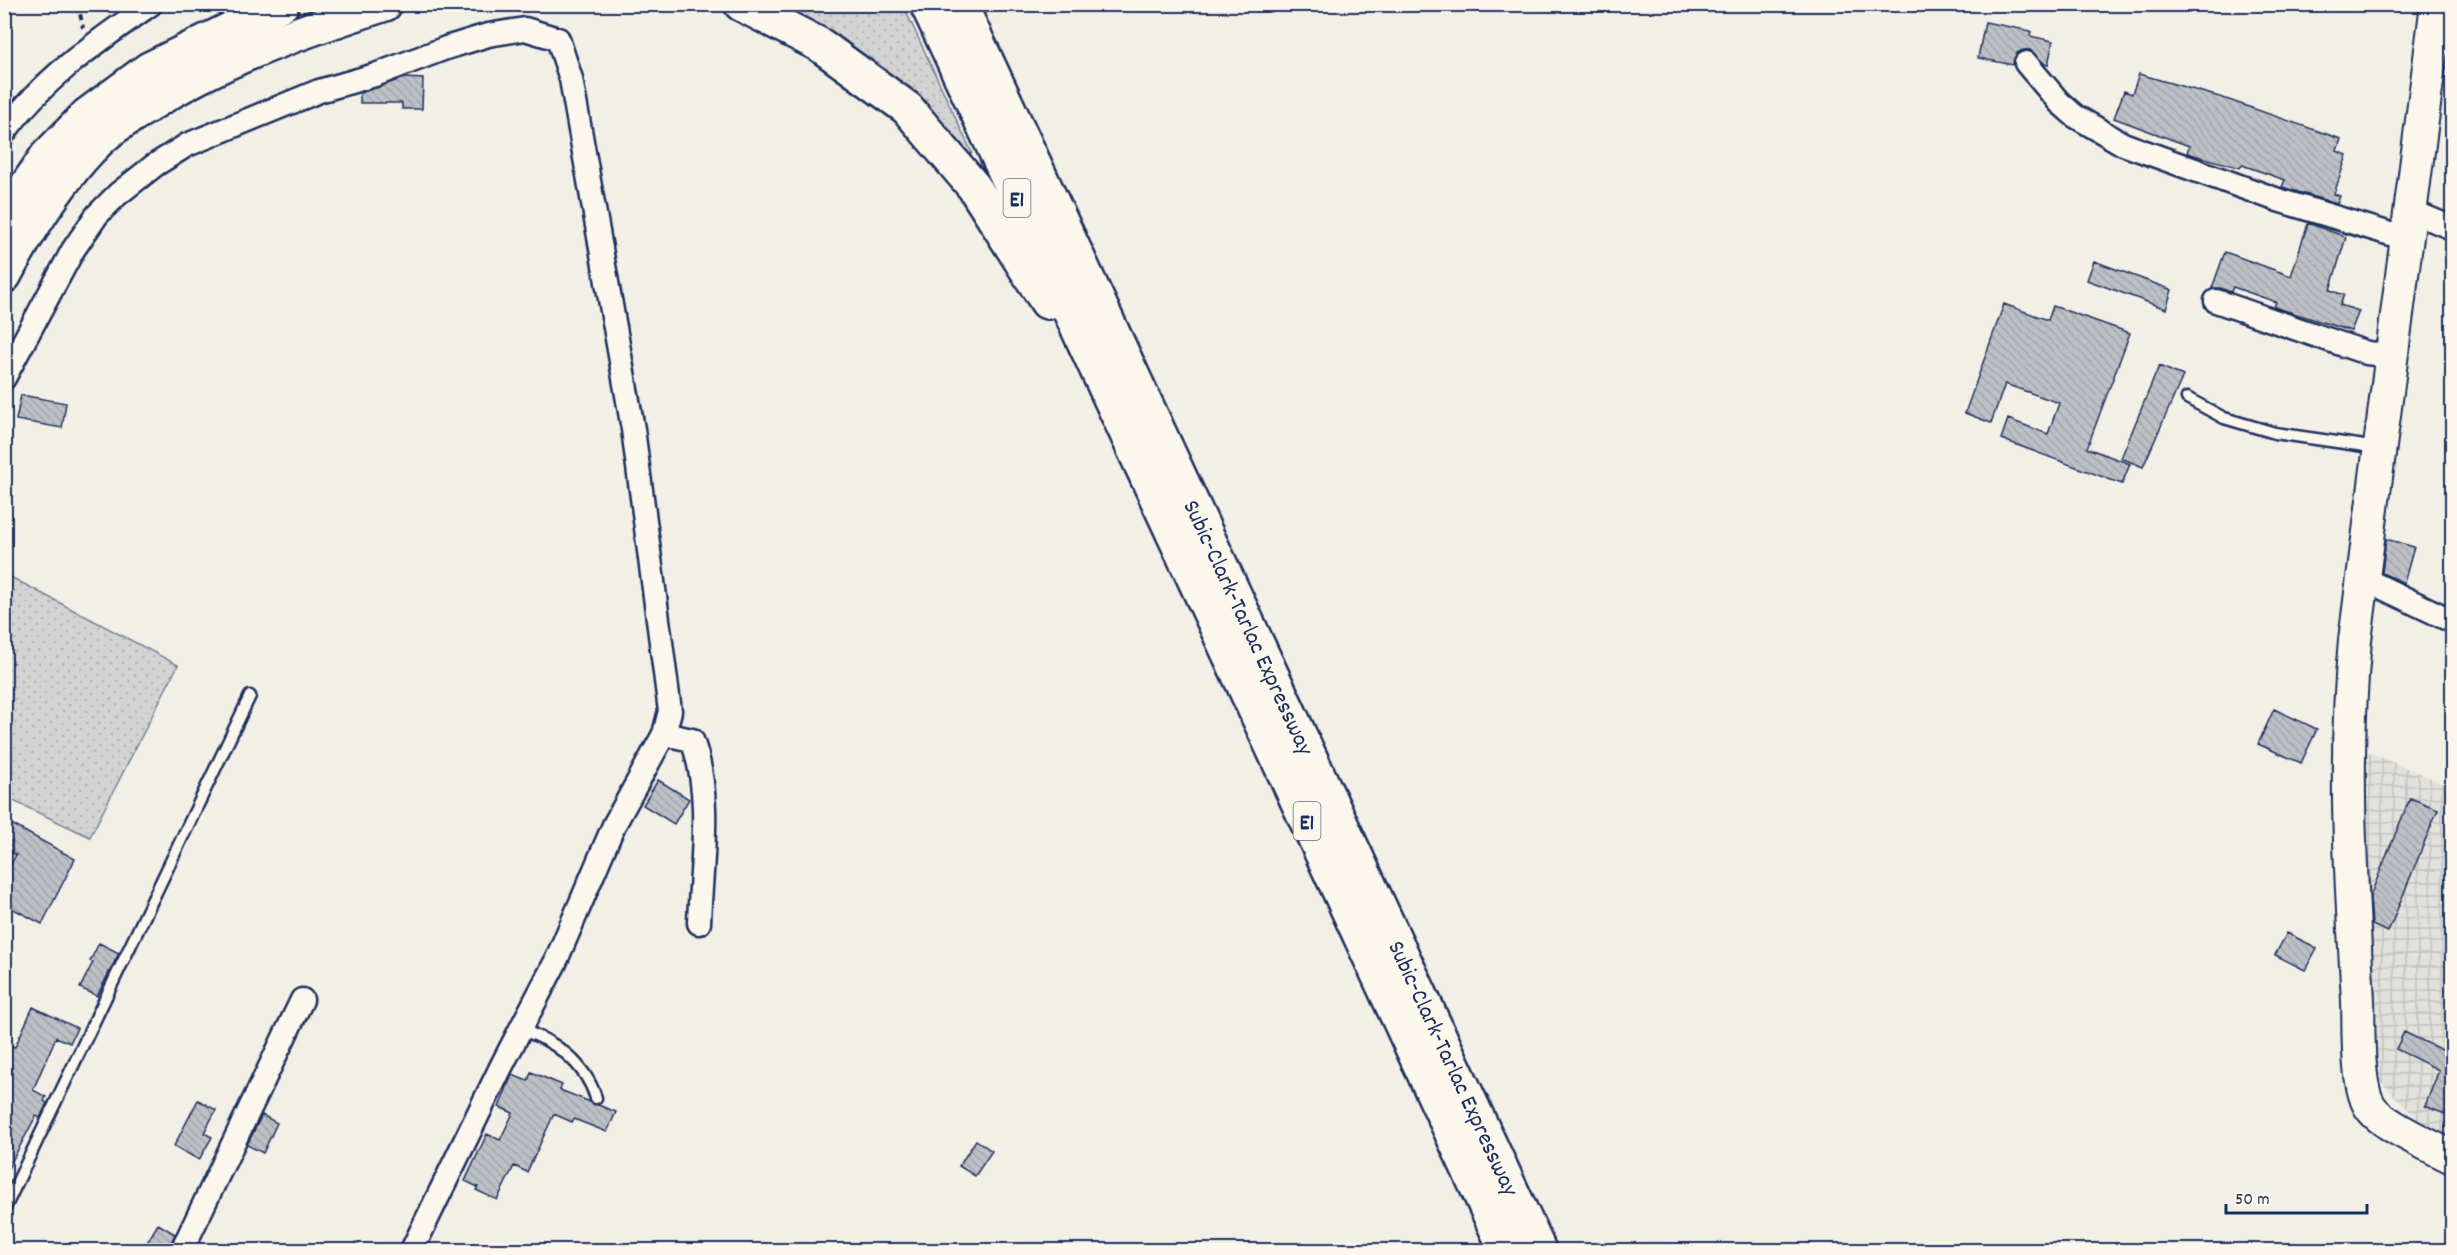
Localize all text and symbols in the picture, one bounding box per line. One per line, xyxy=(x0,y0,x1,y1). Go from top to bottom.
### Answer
road number: E1 xyxy=(1004,179,1030,217)
street label: Subic-Clark-Tarlac Expressway xyxy=(1173,495,1321,763)
road number: E1 xyxy=(1294,802,1320,840)
street label: Subic-Clark-Tarlac Expressway xyxy=(1378,936,1526,1204)
scale bar xyxy=(2226,1177,2367,1215)
text: 50 m xyxy=(2235,1188,2270,1213)

